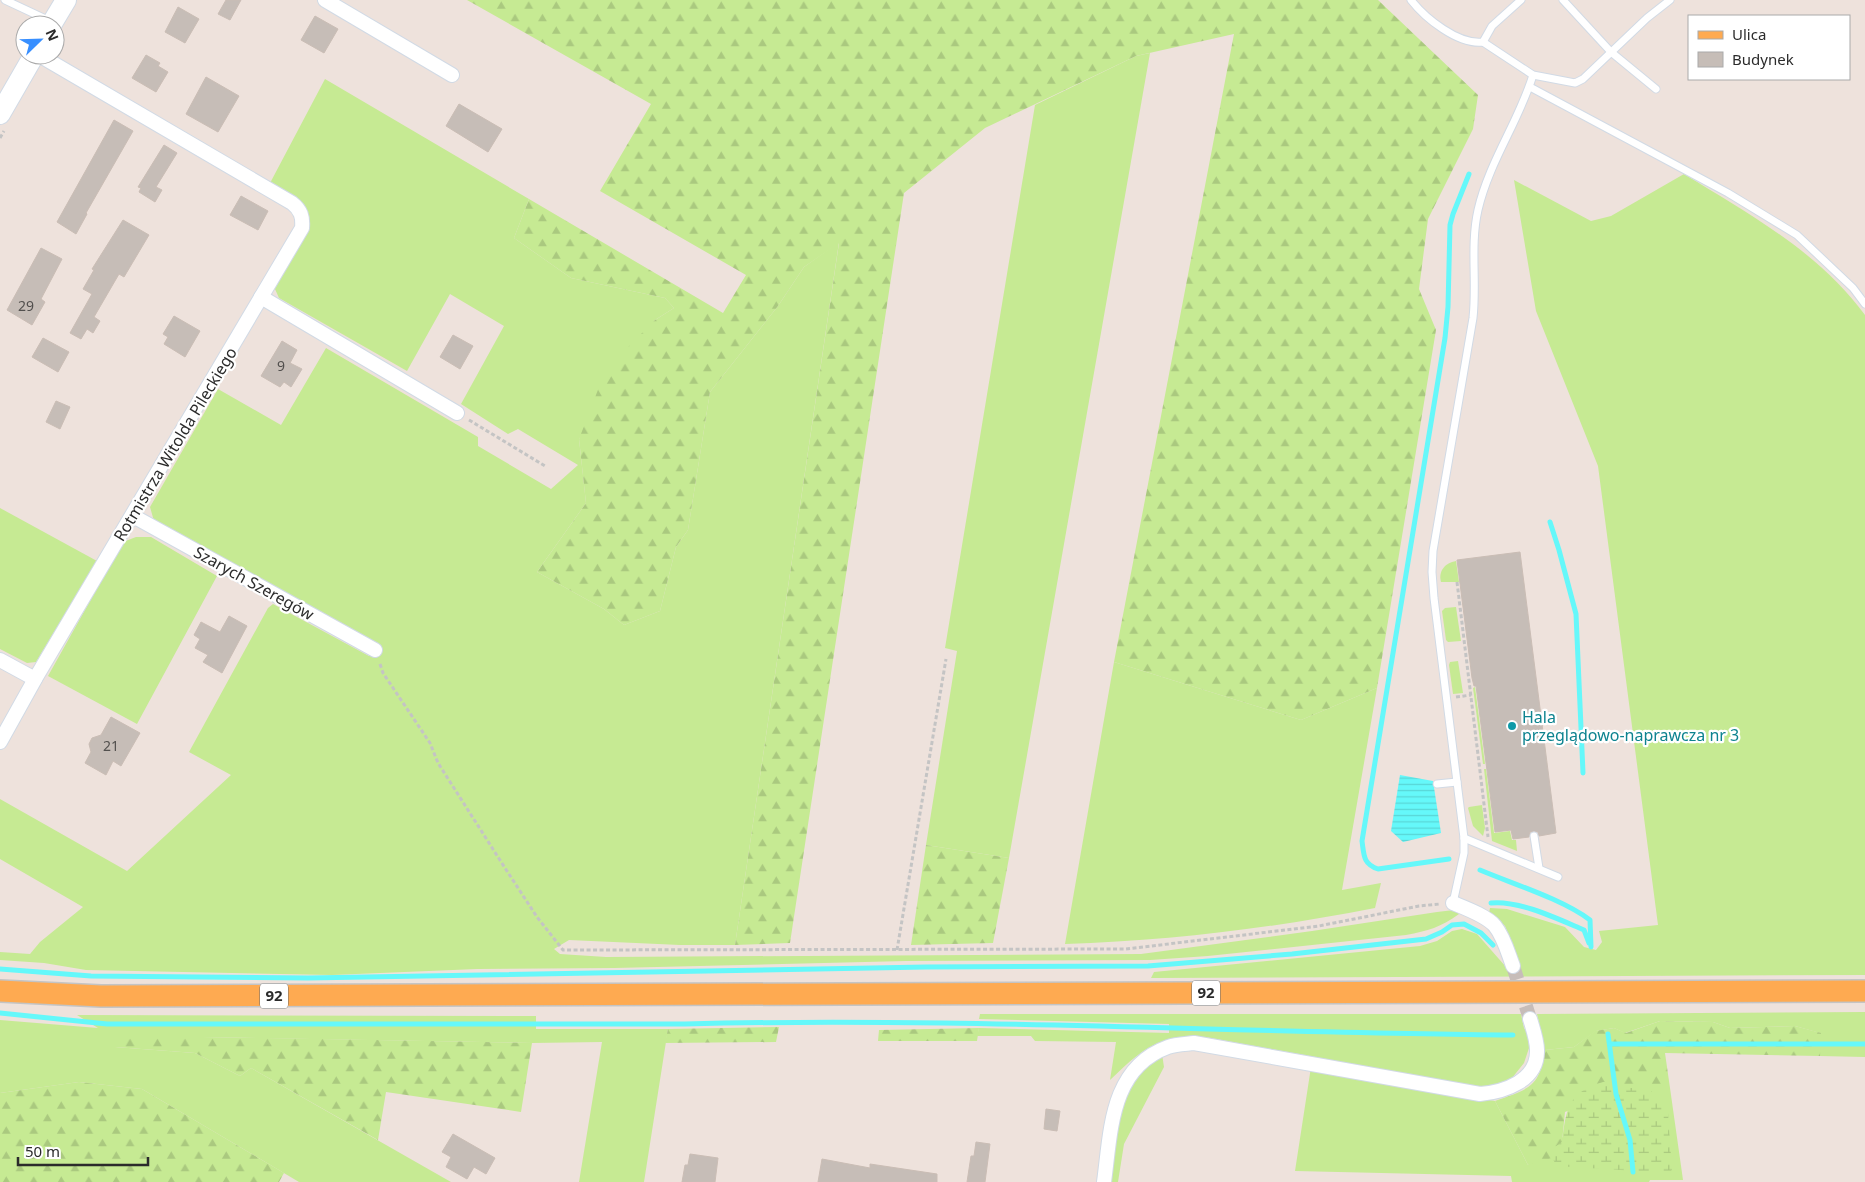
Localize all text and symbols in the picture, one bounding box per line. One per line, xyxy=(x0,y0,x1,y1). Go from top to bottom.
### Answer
north arrow xyxy=(15,15,65,65)
legend xyxy=(1688,15,1850,80)
text: Ulica xyxy=(1732,24,1766,44)
text: N xyxy=(41,26,63,44)
text: Budynek xyxy=(1732,49,1794,69)
house number: 29 xyxy=(18,296,34,315)
street label: Rotmistrza Witolda Pileckiego xyxy=(108,343,242,545)
house number: 9 xyxy=(277,356,285,375)
street label: Szarych Szeregów xyxy=(190,541,318,625)
place label: Hala przeglądowo-naprawcza nr 3 xyxy=(1522,706,1739,746)
marker: Hala przeglądowo-naprawcza nr 3 xyxy=(1506,720,1518,732)
house number: 21 xyxy=(103,736,119,755)
road number: 92 xyxy=(1192,980,1220,1006)
road number: 92 xyxy=(260,984,288,1008)
scale bar xyxy=(18,1134,148,1166)
text: 50 m xyxy=(25,1141,60,1161)

